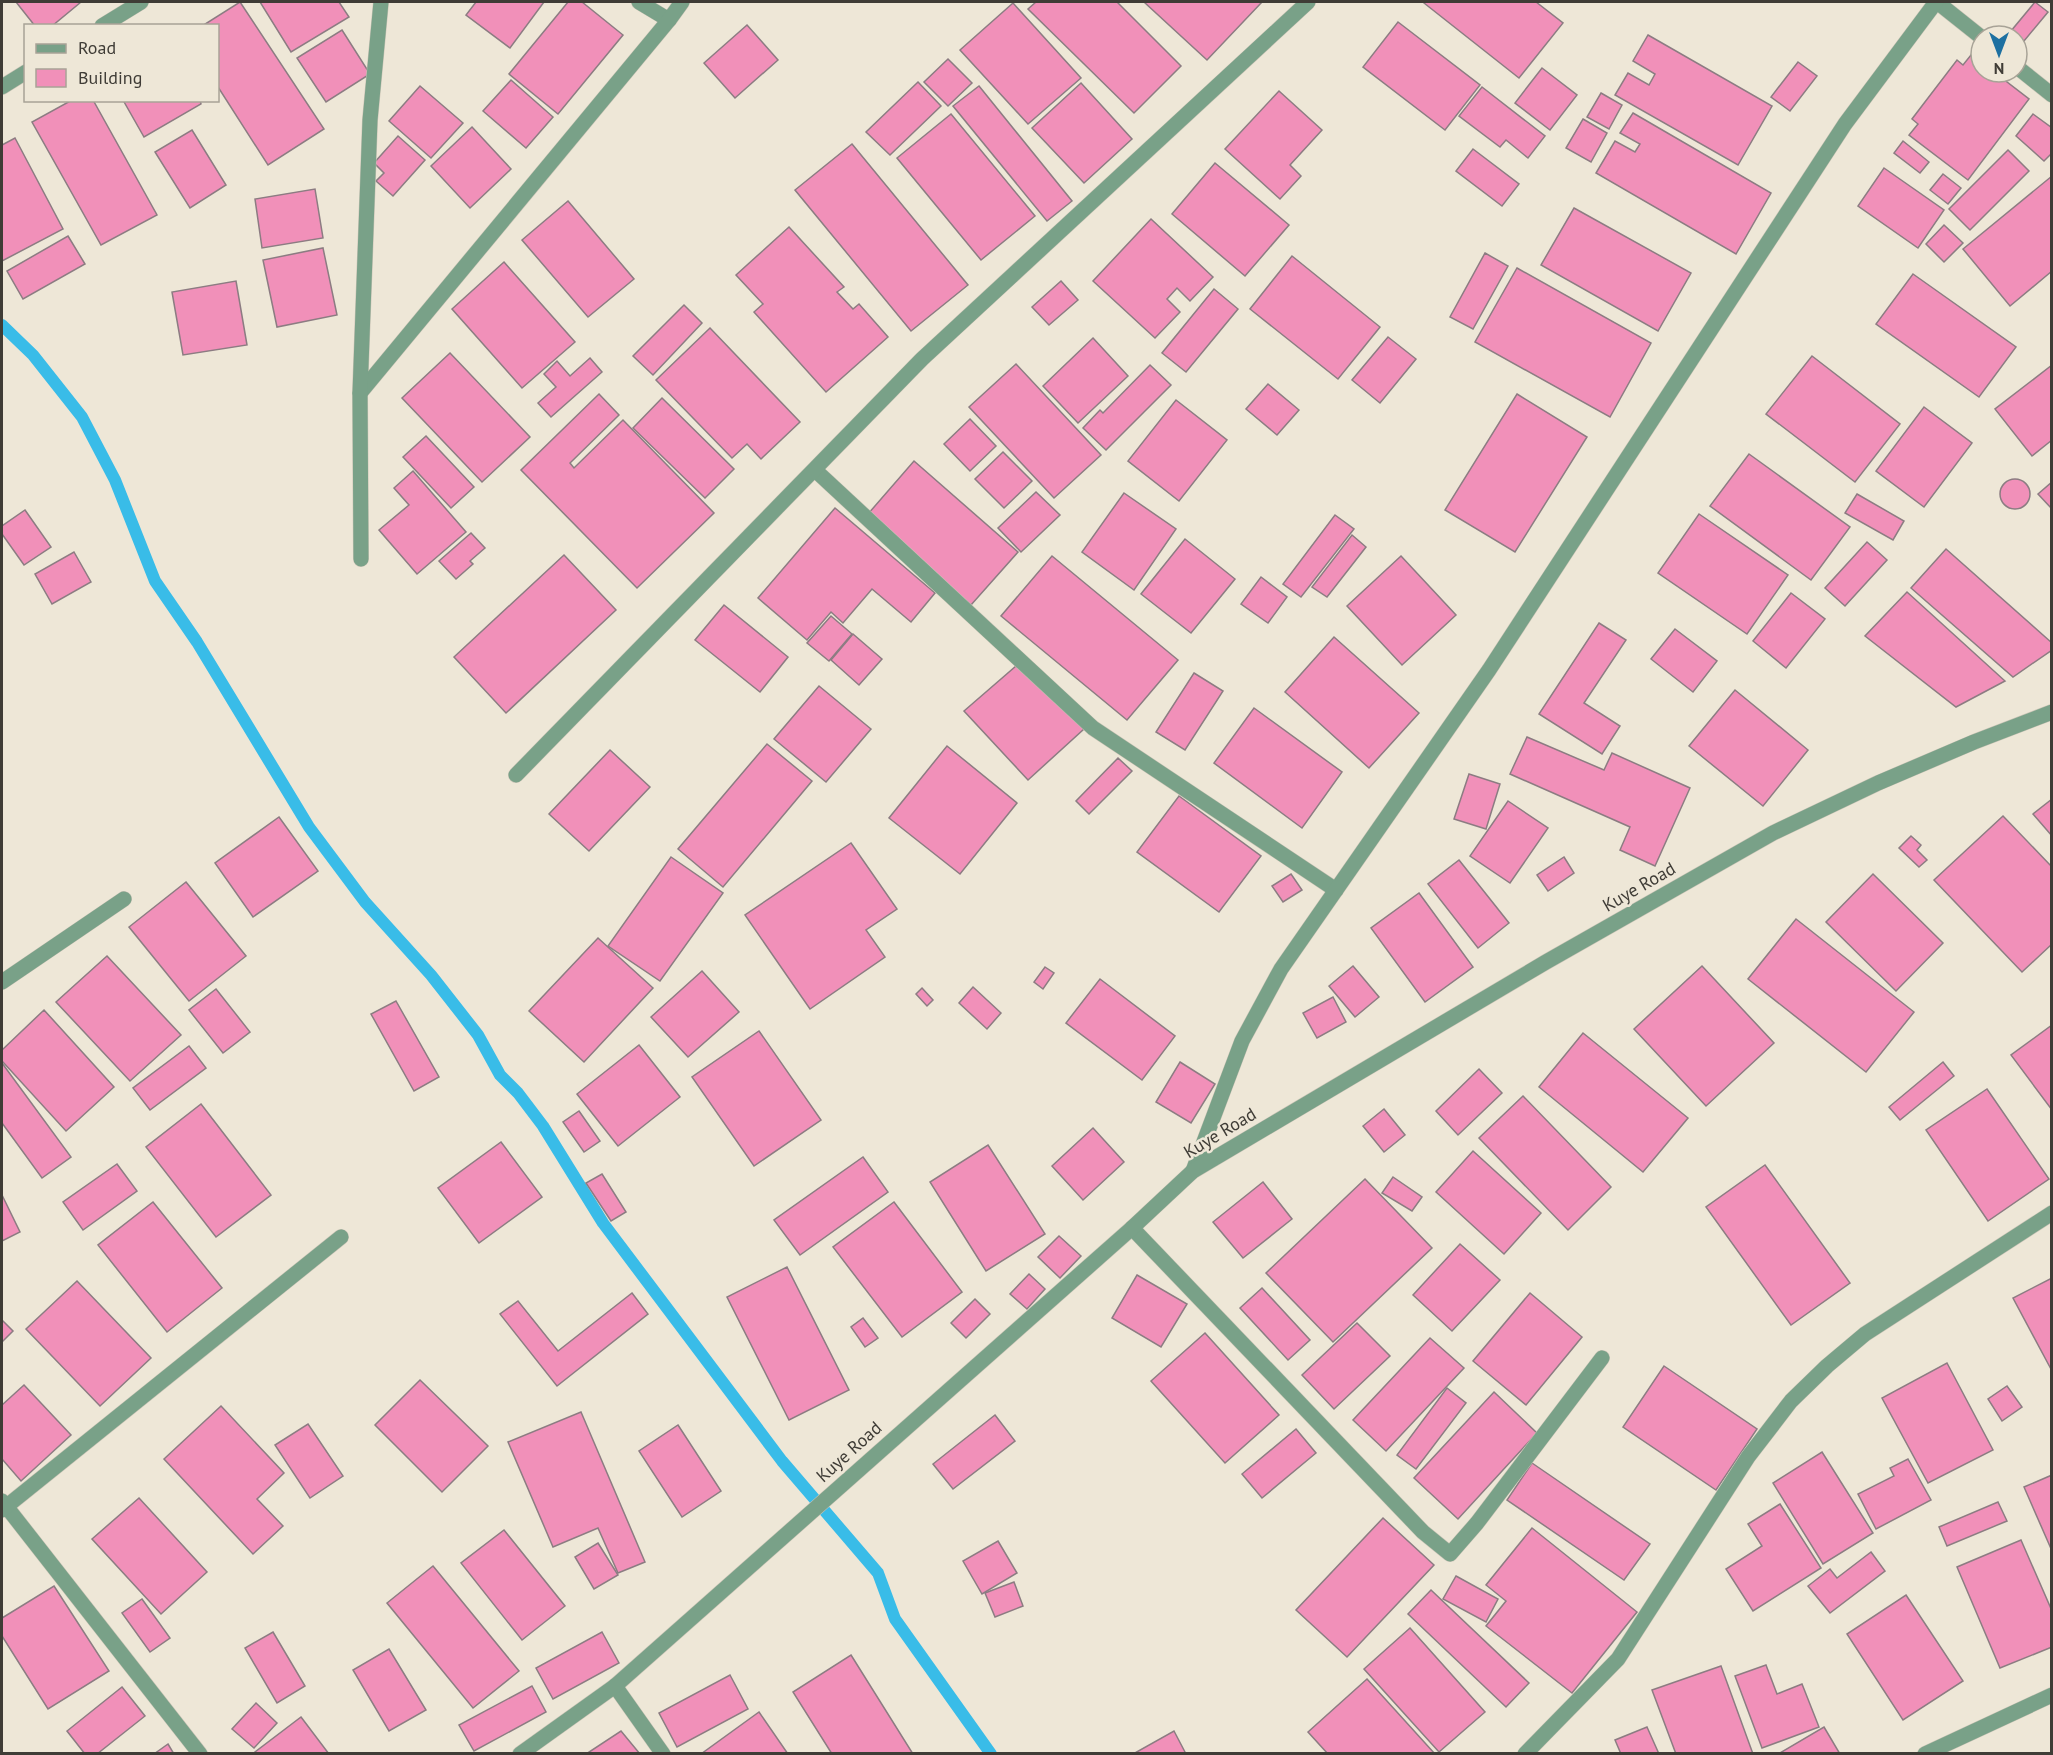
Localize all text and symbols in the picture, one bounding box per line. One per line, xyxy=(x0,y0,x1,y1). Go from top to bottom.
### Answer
legend xyxy=(24,24,219,102)
north arrow xyxy=(1969,24,2029,84)
text: Road xyxy=(78,36,116,59)
text: N xyxy=(1994,59,2004,79)
text: Building xyxy=(78,66,142,89)
street label: Kuye Road xyxy=(1598,856,1679,917)
street label: Kuye Road xyxy=(1179,1102,1260,1163)
street label: Kuye Road xyxy=(811,1416,886,1487)

